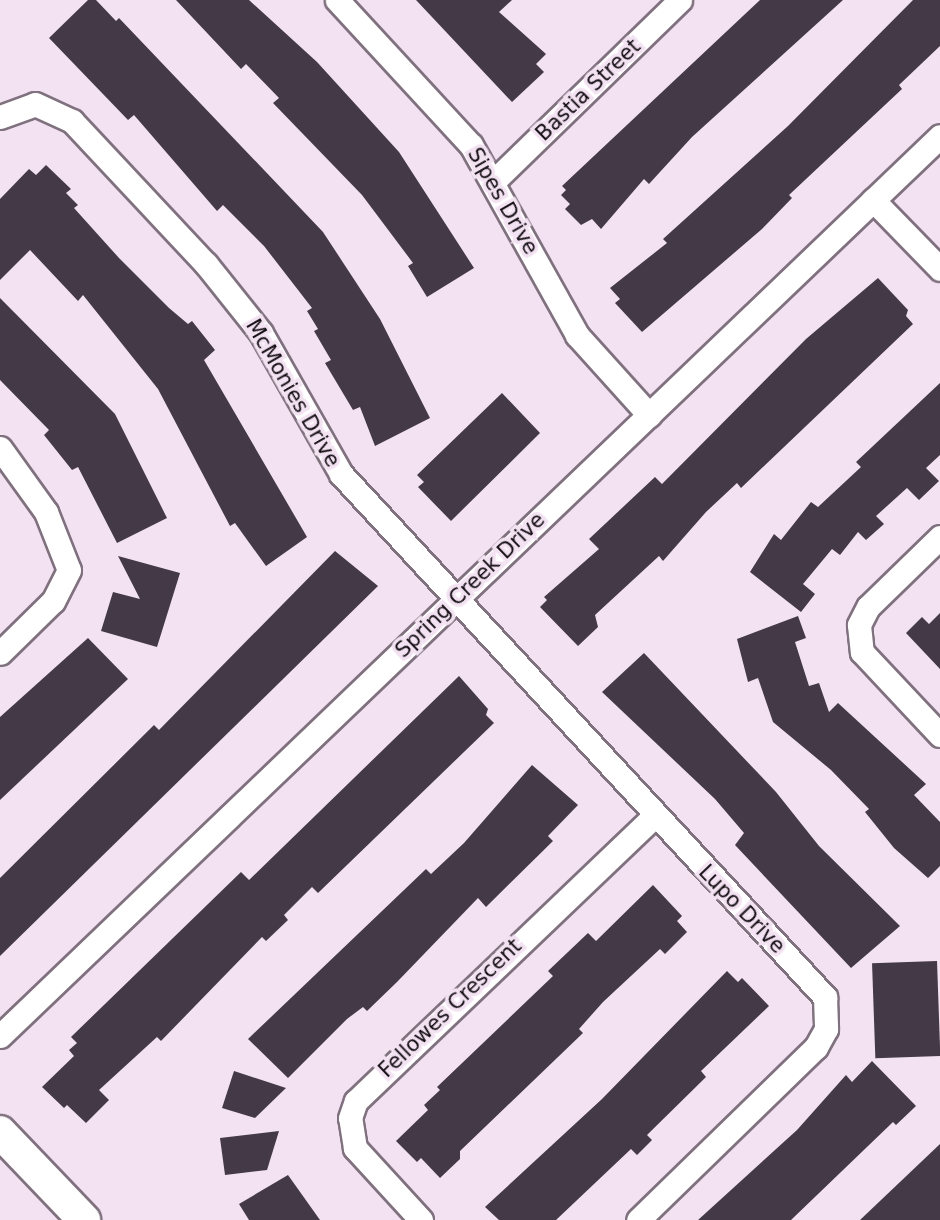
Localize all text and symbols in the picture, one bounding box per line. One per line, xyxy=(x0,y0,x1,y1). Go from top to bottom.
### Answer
street label: Bastia Street xyxy=(530,34,646,146)
street label: Sipes Drive xyxy=(462,143,544,259)
street label: McMonies Drive xyxy=(241,315,345,471)
street label: Spring Creek Drive xyxy=(390,507,550,663)
street label: Lupo Drive xyxy=(694,859,790,959)
street label: Fellowes Crescent xyxy=(373,933,527,1083)

